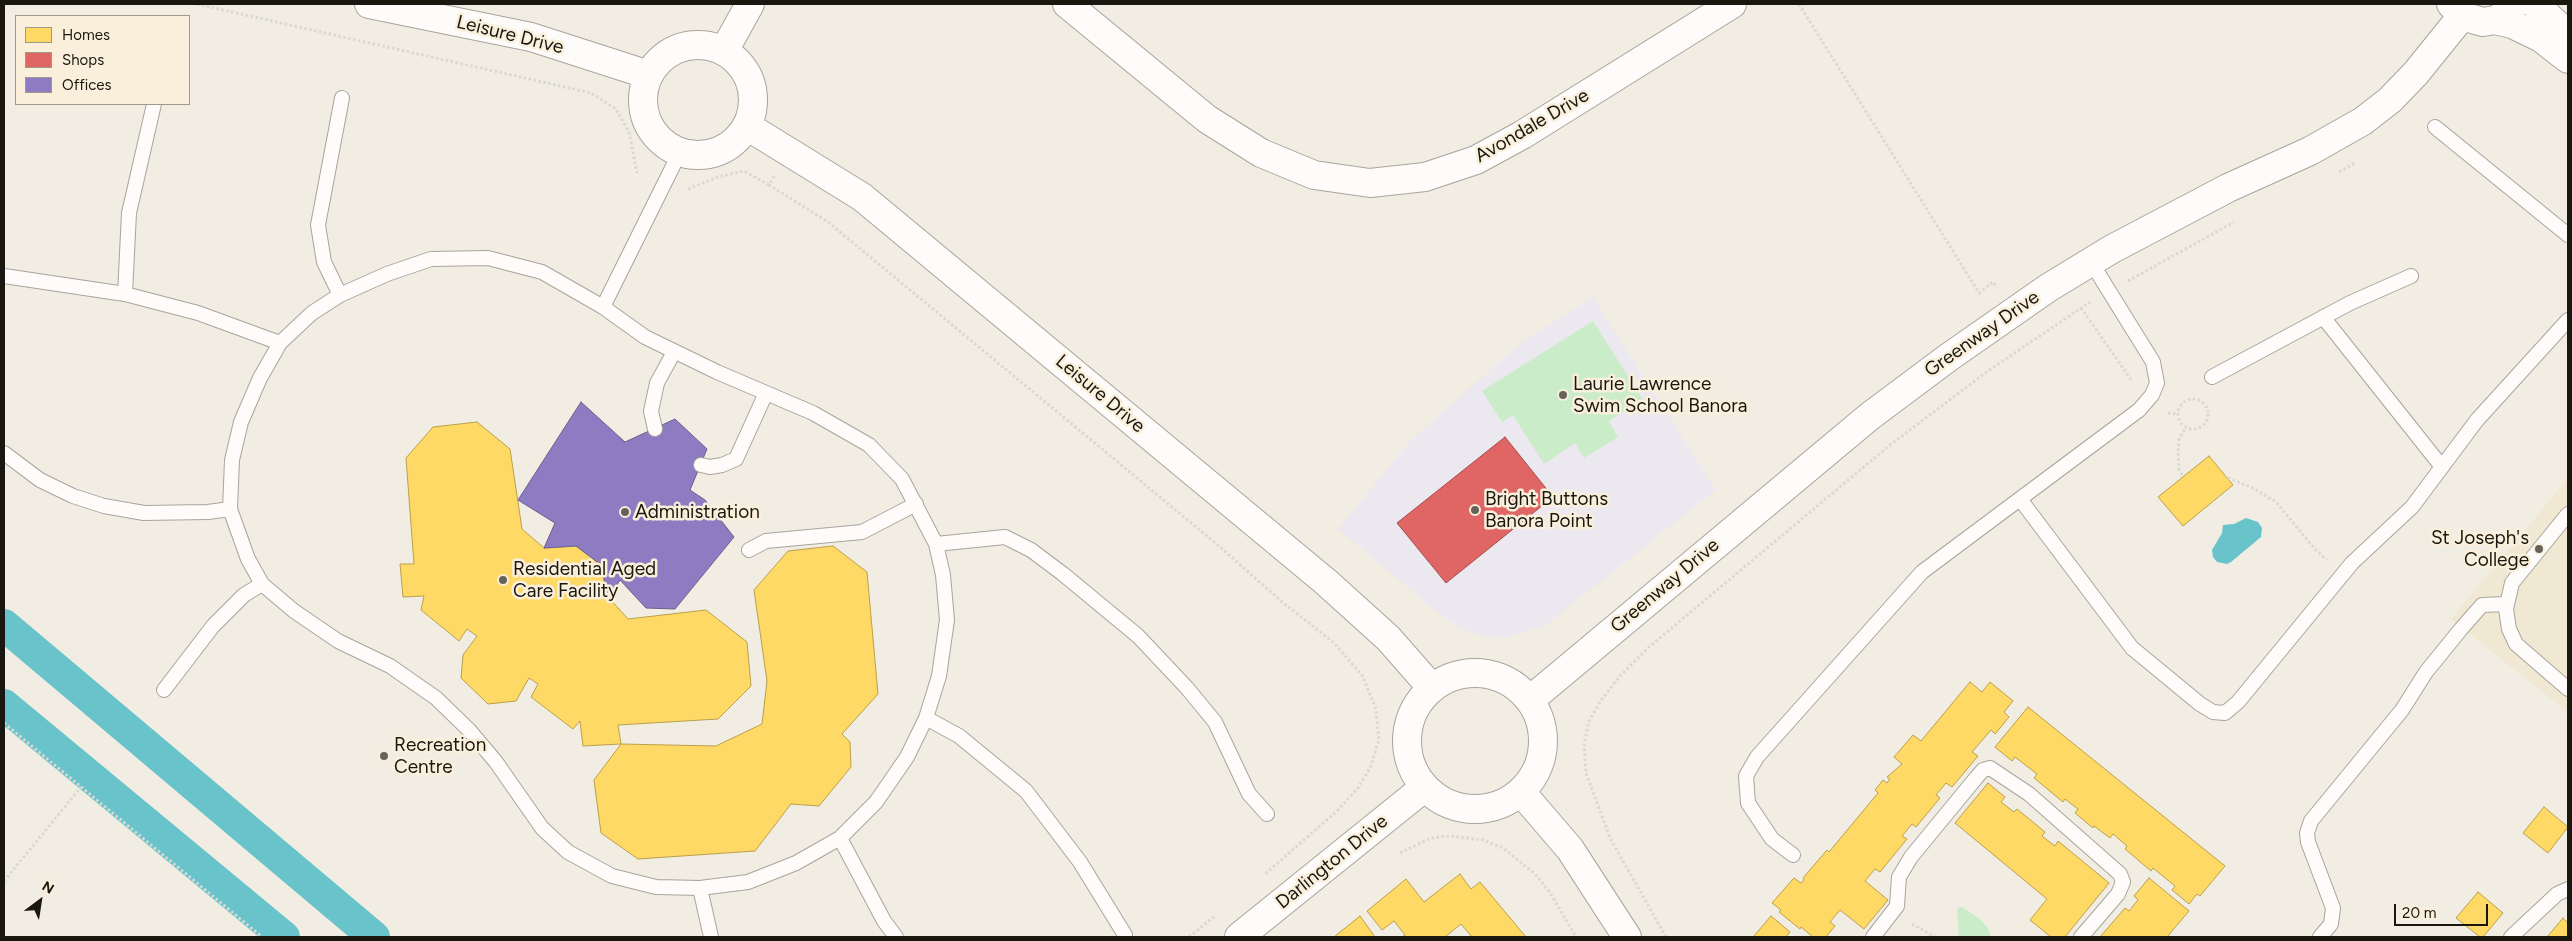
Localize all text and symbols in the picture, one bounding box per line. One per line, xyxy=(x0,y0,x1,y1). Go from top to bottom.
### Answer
street label: Leisure Drive xyxy=(454,11,566,59)
legend xyxy=(15,15,190,105)
text: Homes xyxy=(62,26,110,44)
text: Shops xyxy=(62,51,104,69)
text: Offices xyxy=(62,76,112,94)
street label: Avondale Drive xyxy=(1471,84,1593,168)
street label: Greenway Drive xyxy=(1920,286,2044,382)
street label: Leisure Drive xyxy=(1051,350,1149,438)
place label: Laurie Lawrence Swim School Banora xyxy=(1573,373,1747,417)
marker: Laurie Lawrence Swim School Banora xyxy=(1557,389,1569,401)
place label: Bright Buttons Banora Point xyxy=(1485,488,1608,532)
place label: Administration xyxy=(635,501,760,523)
marker: Bright Buttons Banora Point xyxy=(1469,504,1481,516)
marker: Administration xyxy=(619,506,631,518)
place label: St Joseph's College xyxy=(2431,527,2529,571)
street label: Greenway Drive xyxy=(1606,534,1724,638)
marker: St Joseph's College xyxy=(2533,543,2545,555)
place label: Residential Aged Care Facility xyxy=(513,558,656,602)
marker: Residential Aged Care Facility xyxy=(497,574,509,586)
place label: Recreation Centre xyxy=(394,734,486,778)
marker: Recreation Centre xyxy=(378,750,390,762)
street label: Darlington Drive xyxy=(1272,810,1392,914)
north arrow xyxy=(15,876,65,926)
text: N xyxy=(39,878,57,898)
scale bar xyxy=(2397,894,2491,926)
text: 20 m xyxy=(2402,904,2436,922)

